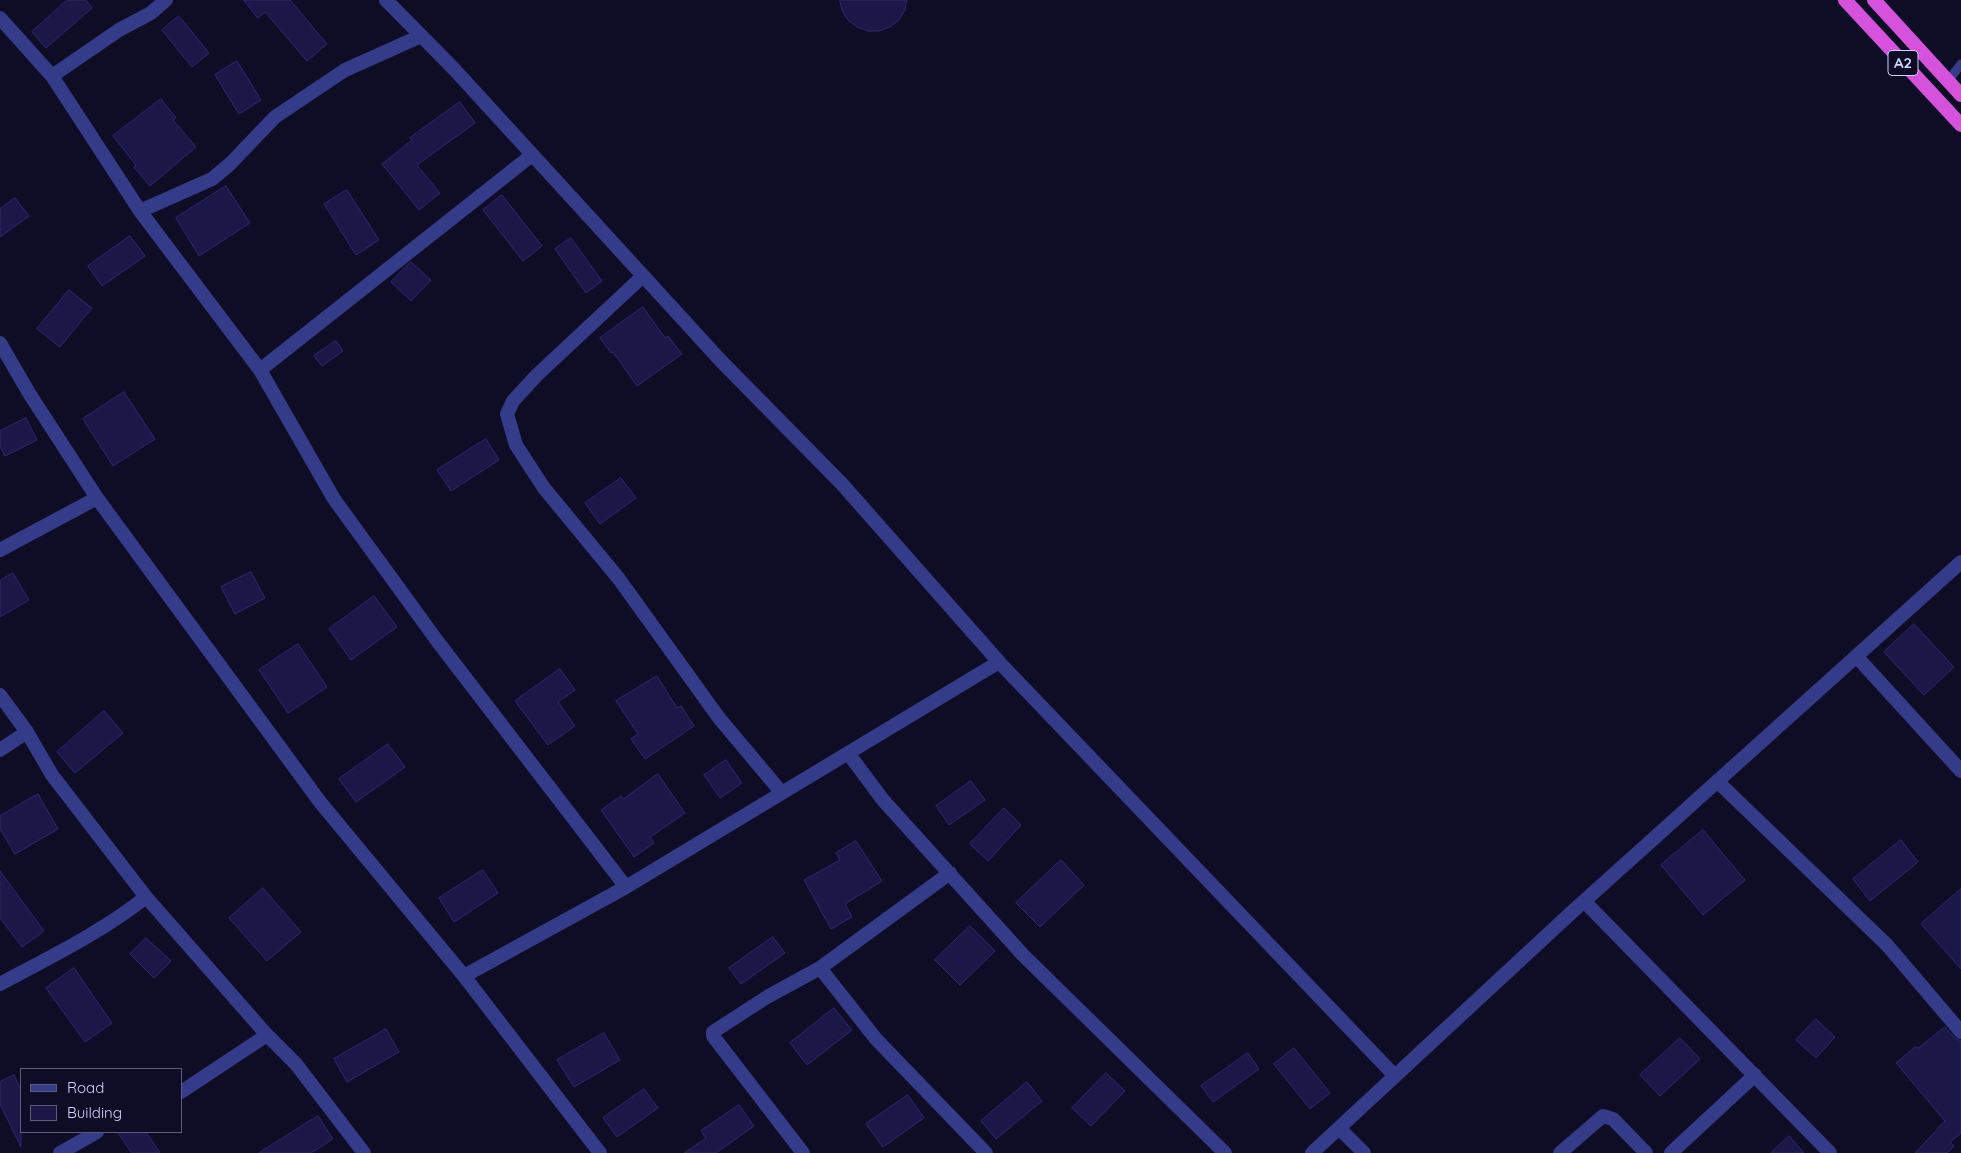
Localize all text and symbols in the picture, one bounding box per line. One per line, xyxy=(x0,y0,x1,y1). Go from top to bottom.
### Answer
road number: A2 xyxy=(1888,50,1918,76)
legend xyxy=(20,1068,182,1133)
text: Road xyxy=(67,1078,104,1097)
text: Building xyxy=(67,1103,122,1122)

